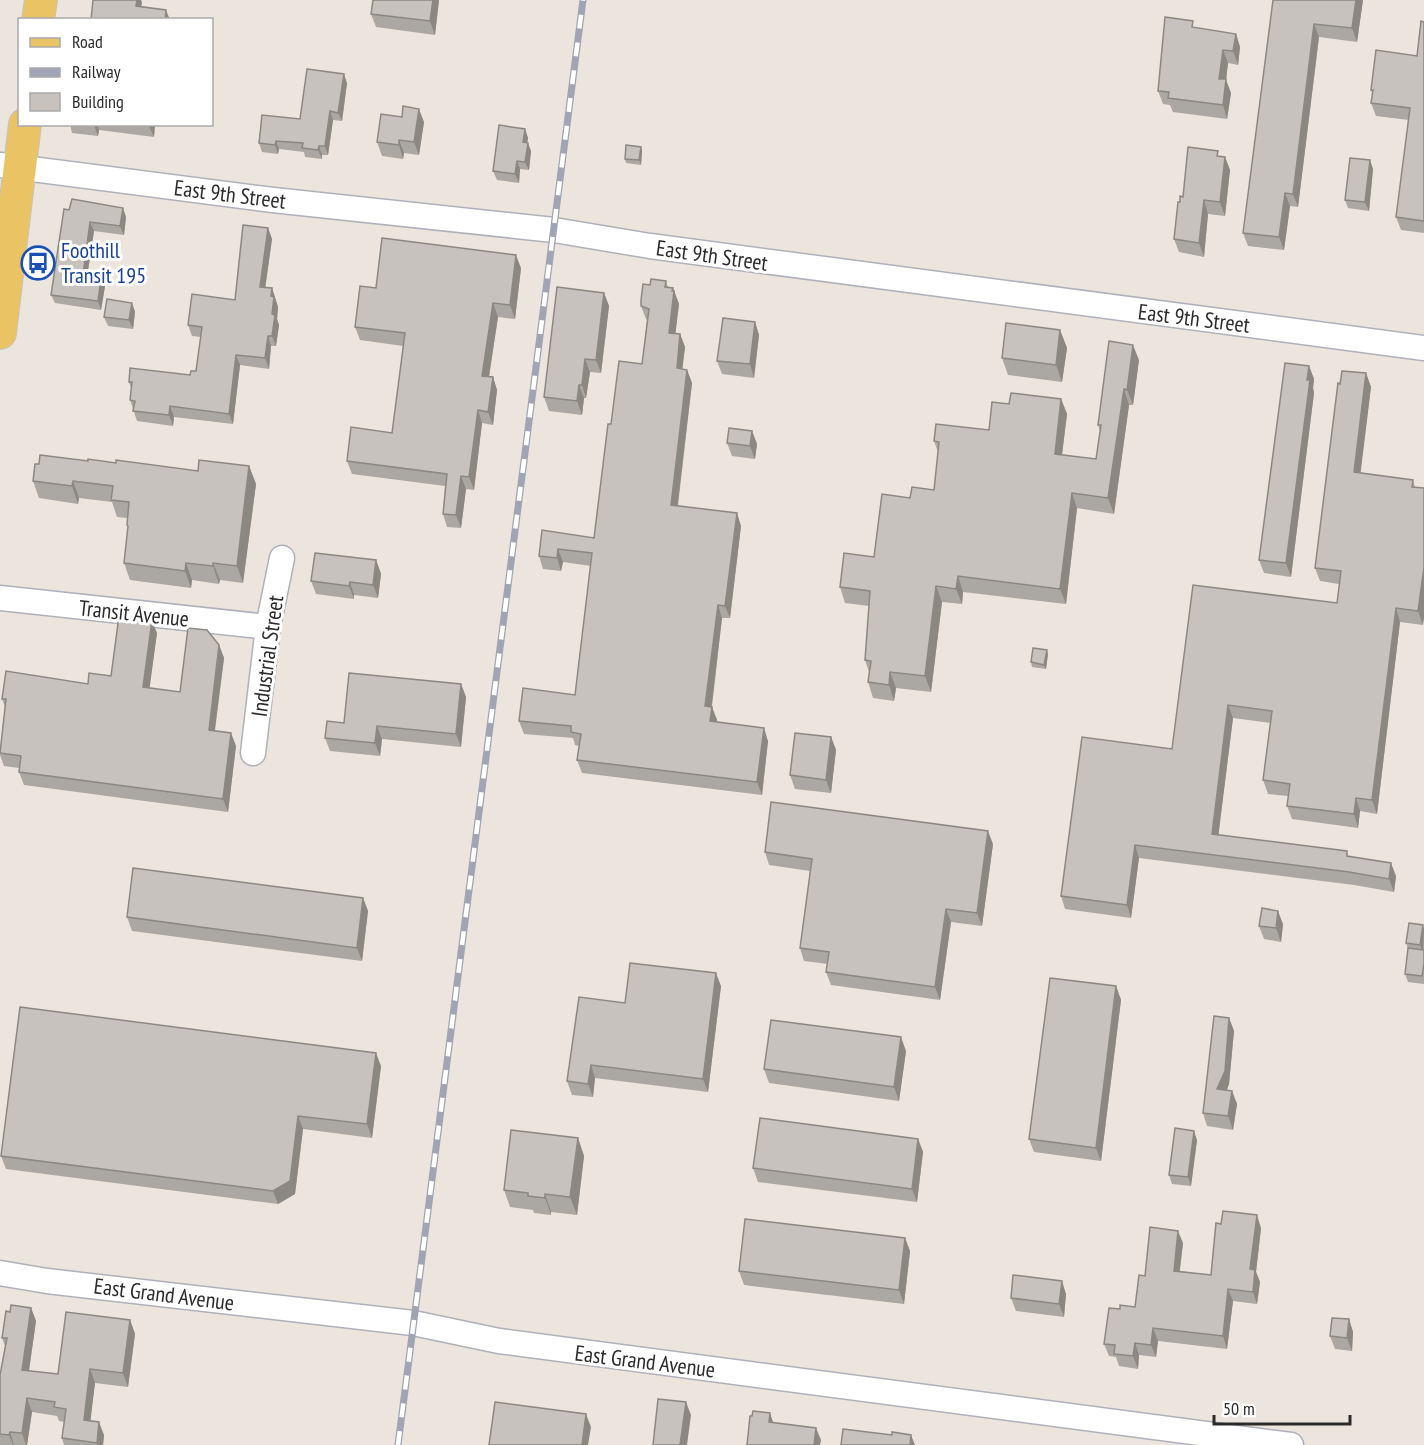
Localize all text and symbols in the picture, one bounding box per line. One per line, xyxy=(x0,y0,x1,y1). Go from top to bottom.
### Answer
legend xyxy=(18,18,213,126)
text: Road xyxy=(72,30,103,53)
text: Railway xyxy=(72,60,121,83)
text: Building xyxy=(72,90,124,113)
street label: East 9th Street xyxy=(173,173,287,215)
street label: East 9th Street xyxy=(654,233,770,277)
place label: Foothill Transit 195 xyxy=(61,236,146,289)
bus stop icon: Foothill Transit 195 xyxy=(20,245,56,281)
street label: East 9th Street xyxy=(1137,297,1251,339)
street label: Transit Avenue xyxy=(78,593,190,633)
street label: Industrial Street xyxy=(245,594,289,718)
street label: East Grand Avenue xyxy=(92,1272,236,1316)
street label: East Grand Avenue xyxy=(573,1339,717,1383)
scale bar xyxy=(1214,1388,1350,1426)
text: 50 m xyxy=(1223,1397,1255,1420)

